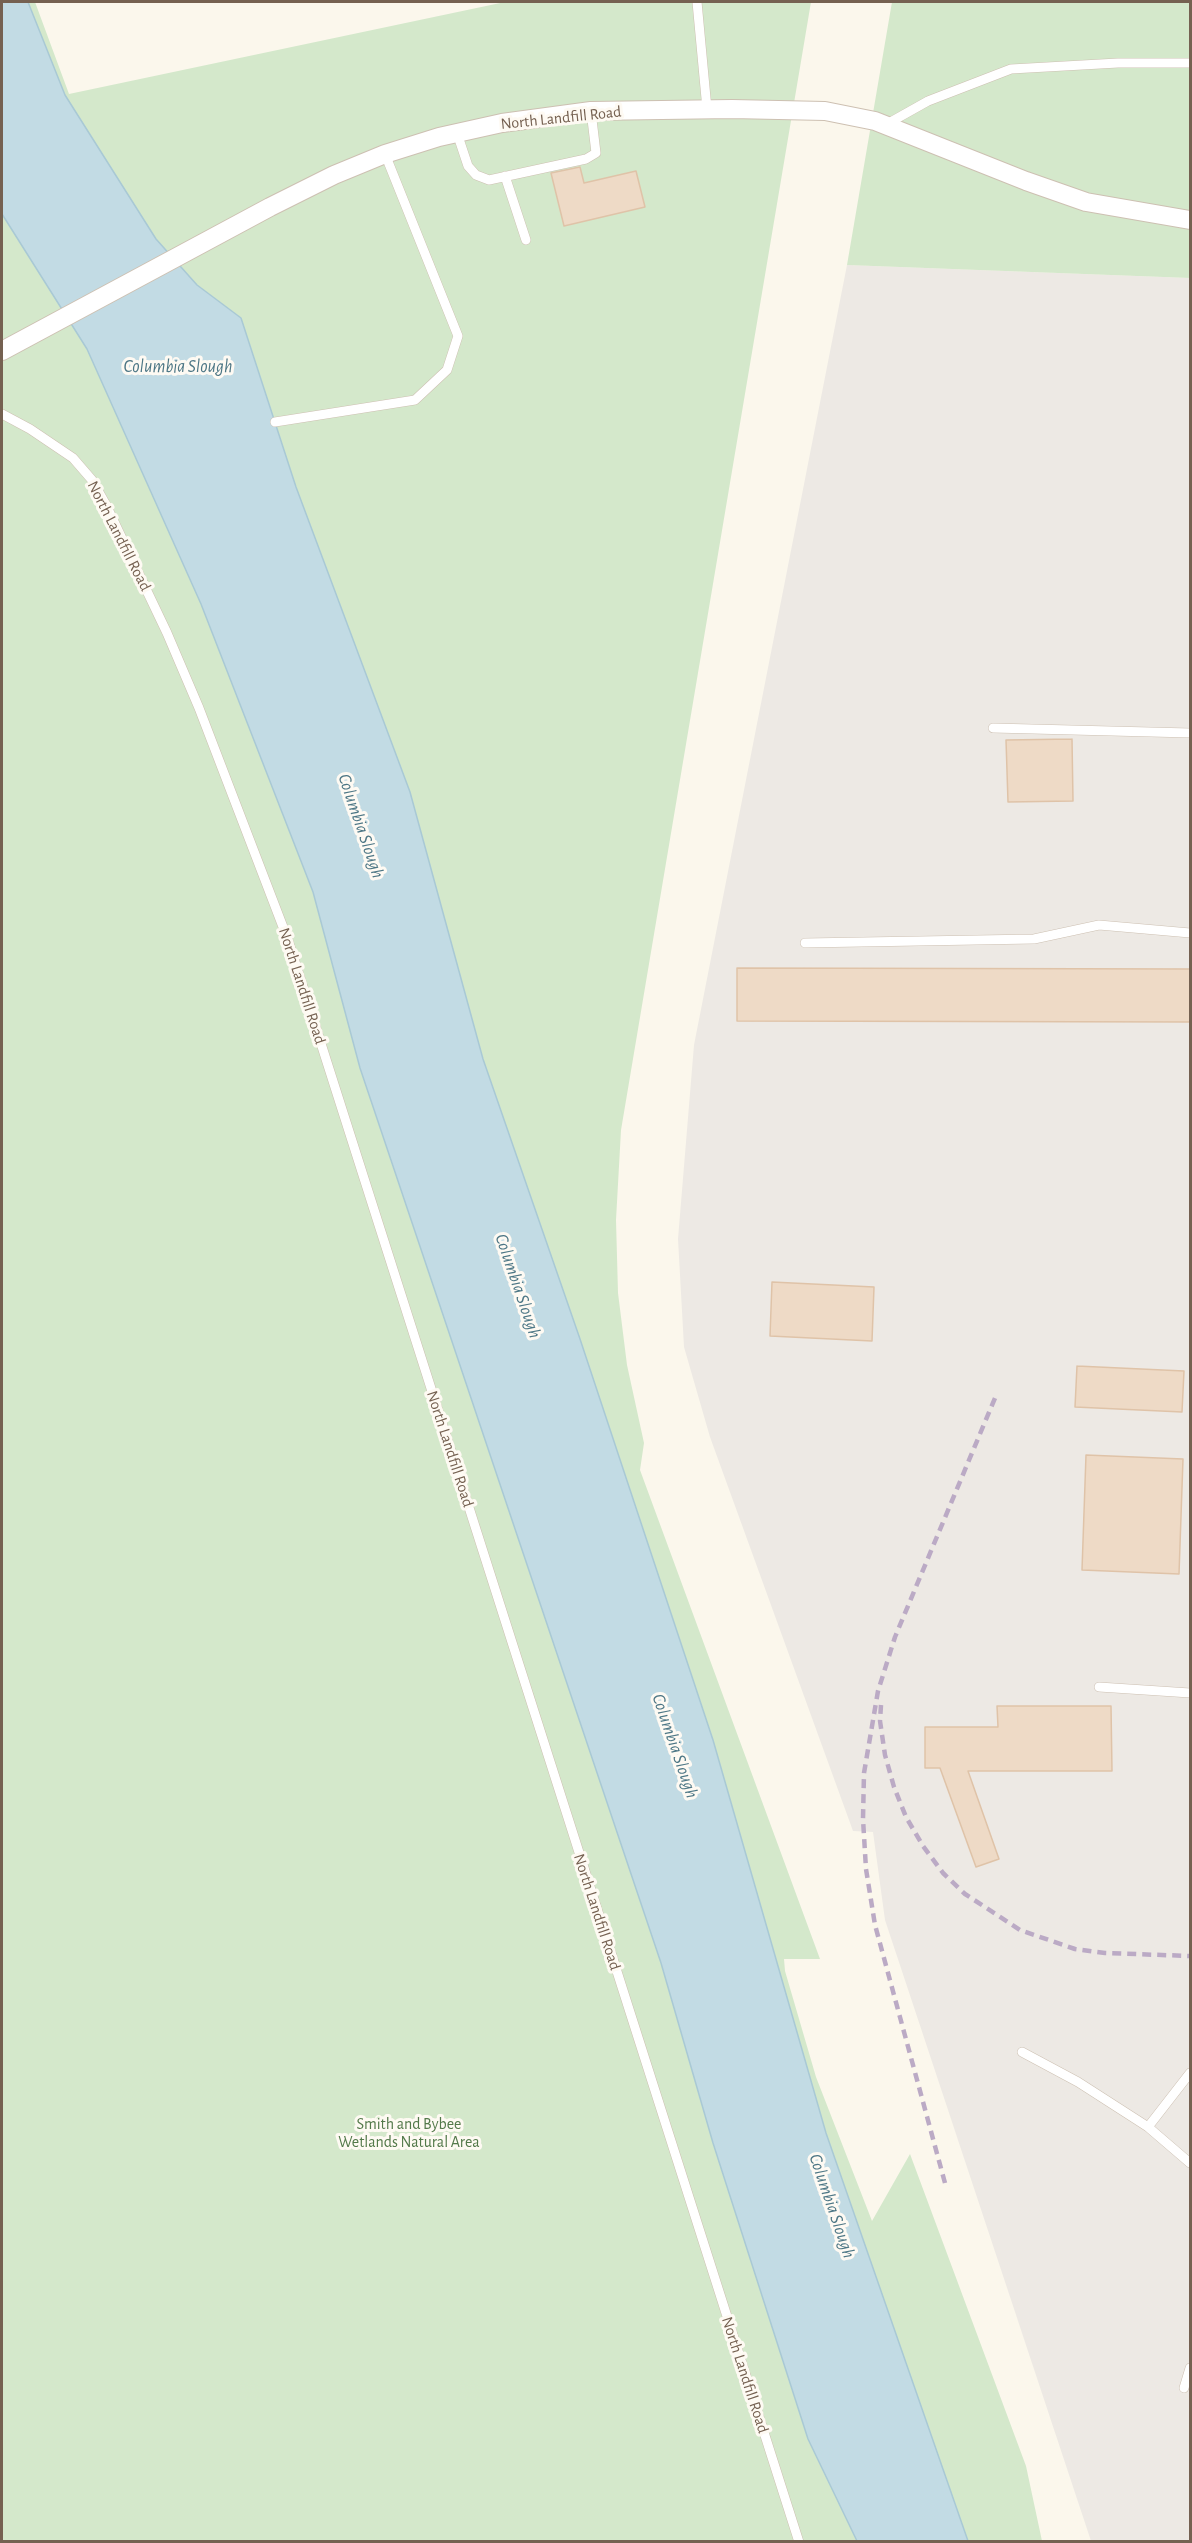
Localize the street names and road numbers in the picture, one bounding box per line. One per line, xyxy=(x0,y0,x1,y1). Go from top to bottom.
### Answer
street label: North Landfill Road xyxy=(500,102,622,134)
street label: North Landfill Road xyxy=(83,478,155,594)
street label: North Landfill Road xyxy=(274,925,330,1047)
street label: North Landfill Road xyxy=(422,1388,478,1510)
street label: North Landfill Road xyxy=(569,1851,625,1973)
street label: North Landfill Road xyxy=(717,2314,773,2436)

